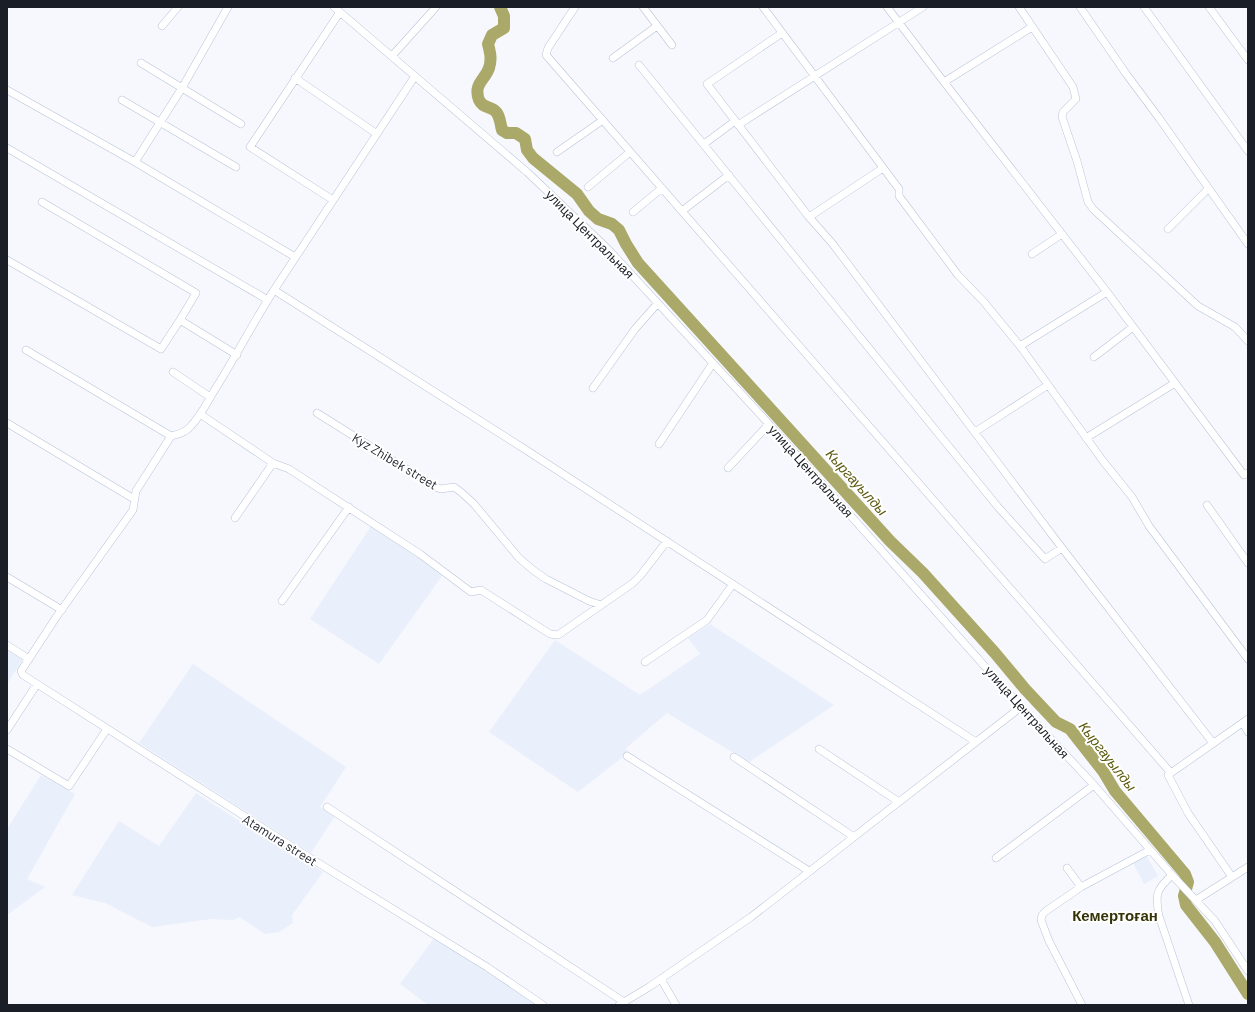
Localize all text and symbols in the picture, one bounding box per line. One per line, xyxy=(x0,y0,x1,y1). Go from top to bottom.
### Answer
street label: улица Центральная xyxy=(542,186,638,282)
street label: улица Центральная xyxy=(765,422,857,520)
street label: Kyz Zhibek street xyxy=(349,429,441,493)
water label: Кыргауылды xyxy=(823,445,892,519)
street label: улица Центральная xyxy=(981,663,1073,761)
water label: Кыргауылды xyxy=(1076,718,1141,795)
street label: Atamura street xyxy=(240,811,320,869)
district label: Кемертоған xyxy=(1072,906,1158,924)

